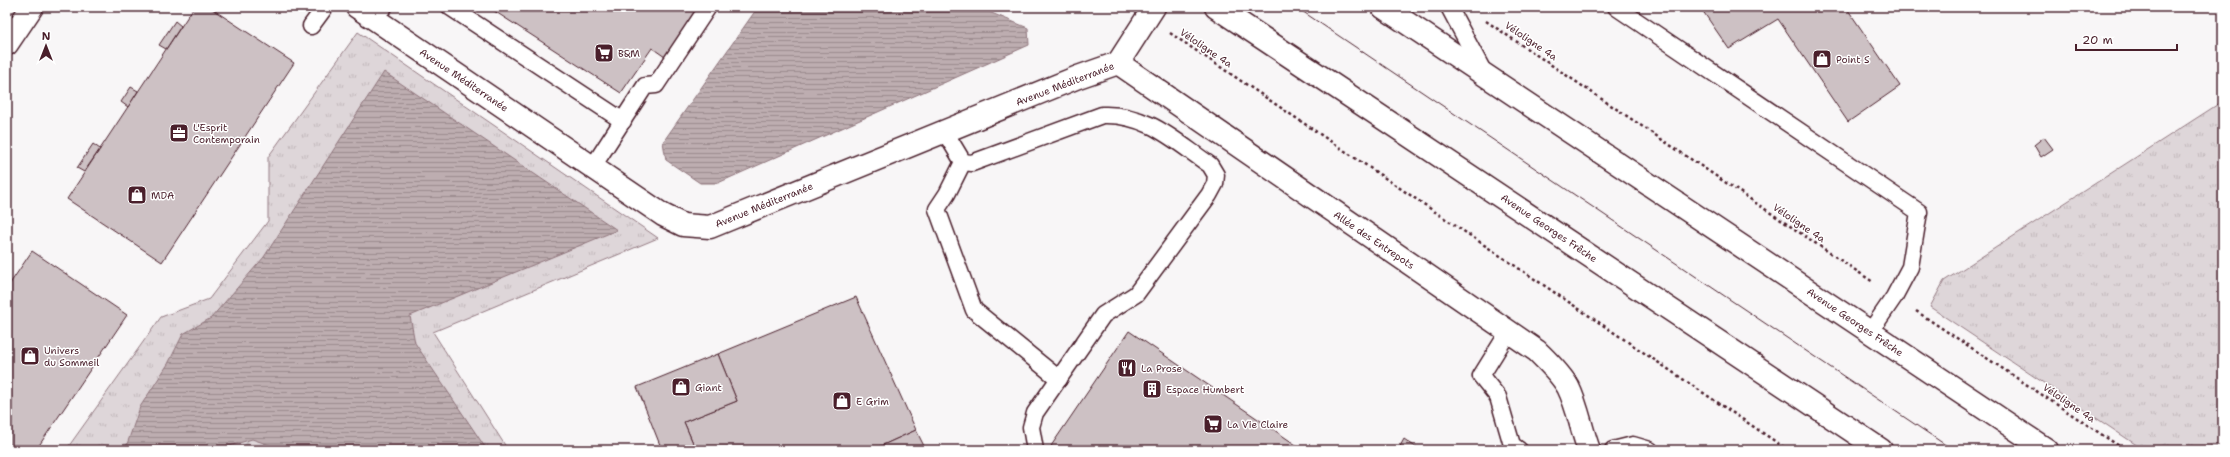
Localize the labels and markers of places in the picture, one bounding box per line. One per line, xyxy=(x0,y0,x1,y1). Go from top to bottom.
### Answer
supermarket icon: B&M xyxy=(593,42,615,64)
place label: B&M xyxy=(618,47,640,60)
shop icon: Point S xyxy=(1811,48,1833,70)
place label: Point S xyxy=(1836,53,1870,66)
place label: L'Esprit Contemporain xyxy=(193,121,260,146)
office icon: L'Esprit Contemporain xyxy=(168,122,190,144)
shop icon: MDA xyxy=(126,184,148,206)
place label: MDA xyxy=(151,189,174,202)
place label: Univers du Sommeil xyxy=(44,344,99,369)
shop icon: Univers du Sommeil xyxy=(19,345,41,367)
restaurant icon: La Prose xyxy=(1116,357,1138,379)
place label: La Prose xyxy=(1141,362,1183,375)
shop icon: Giant xyxy=(670,376,692,398)
building icon: Espace Humbert xyxy=(1141,378,1163,400)
place label: Giant xyxy=(695,381,722,394)
place label: Espace Humbert xyxy=(1166,383,1244,396)
shop icon: E Grim xyxy=(831,390,853,412)
place label: E Grim xyxy=(856,395,889,408)
supermarket icon: La Vie Claire xyxy=(1202,413,1224,435)
place label: La Vie Claire xyxy=(1227,418,1289,431)

